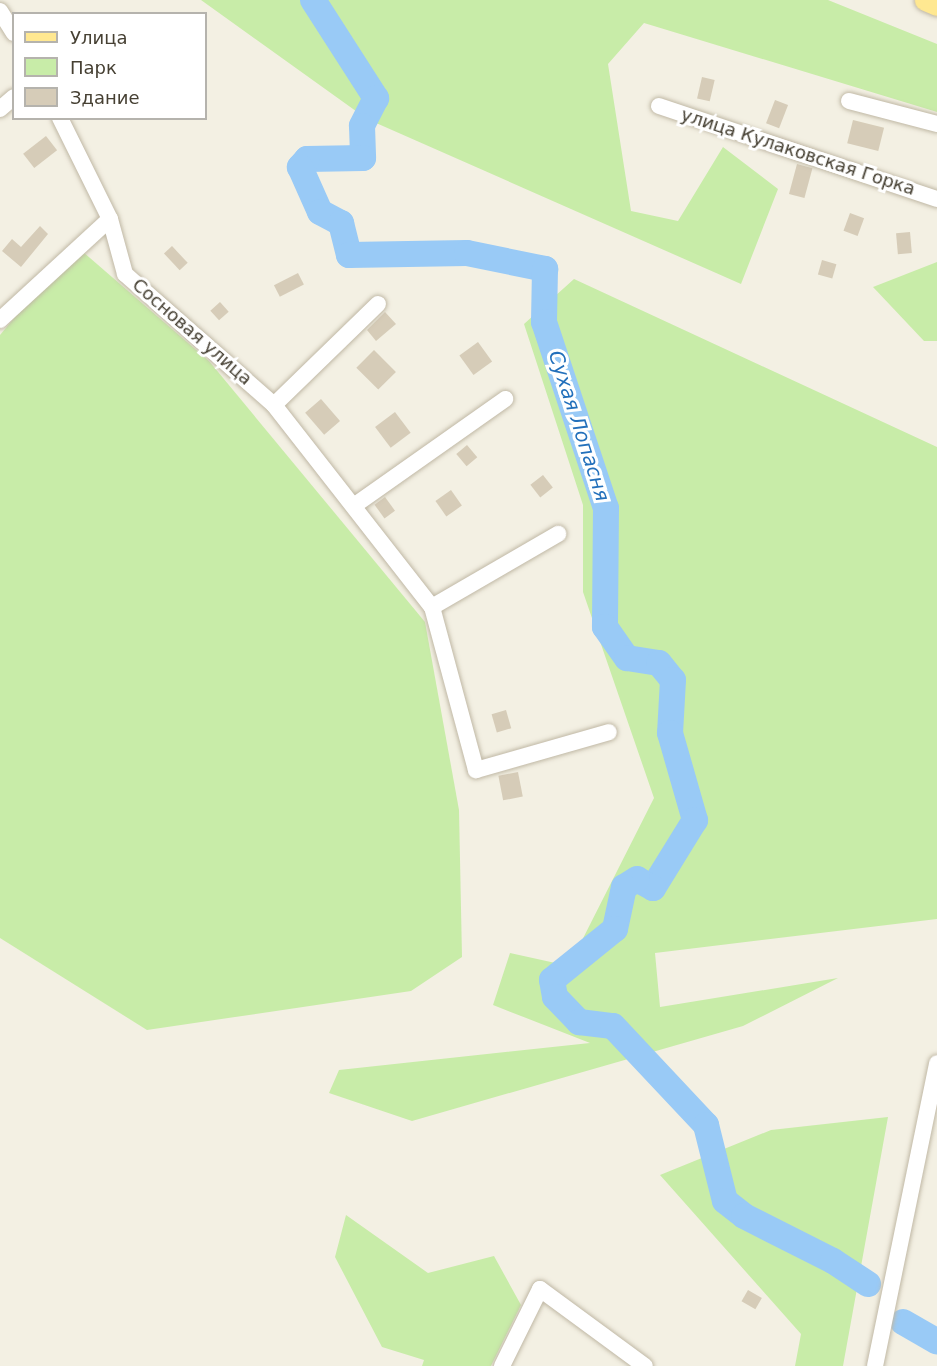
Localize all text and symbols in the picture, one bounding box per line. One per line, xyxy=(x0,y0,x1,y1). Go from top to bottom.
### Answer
legend xyxy=(12,12,207,120)
text: Улица xyxy=(70,27,127,48)
text: Парк xyxy=(70,57,117,78)
text: Здание xyxy=(70,87,140,108)
street label: улица Кулаковская Горка xyxy=(678,104,918,200)
street label: Сосновая улица xyxy=(128,274,256,390)
water label: Сухая Лопасня xyxy=(543,348,615,504)

